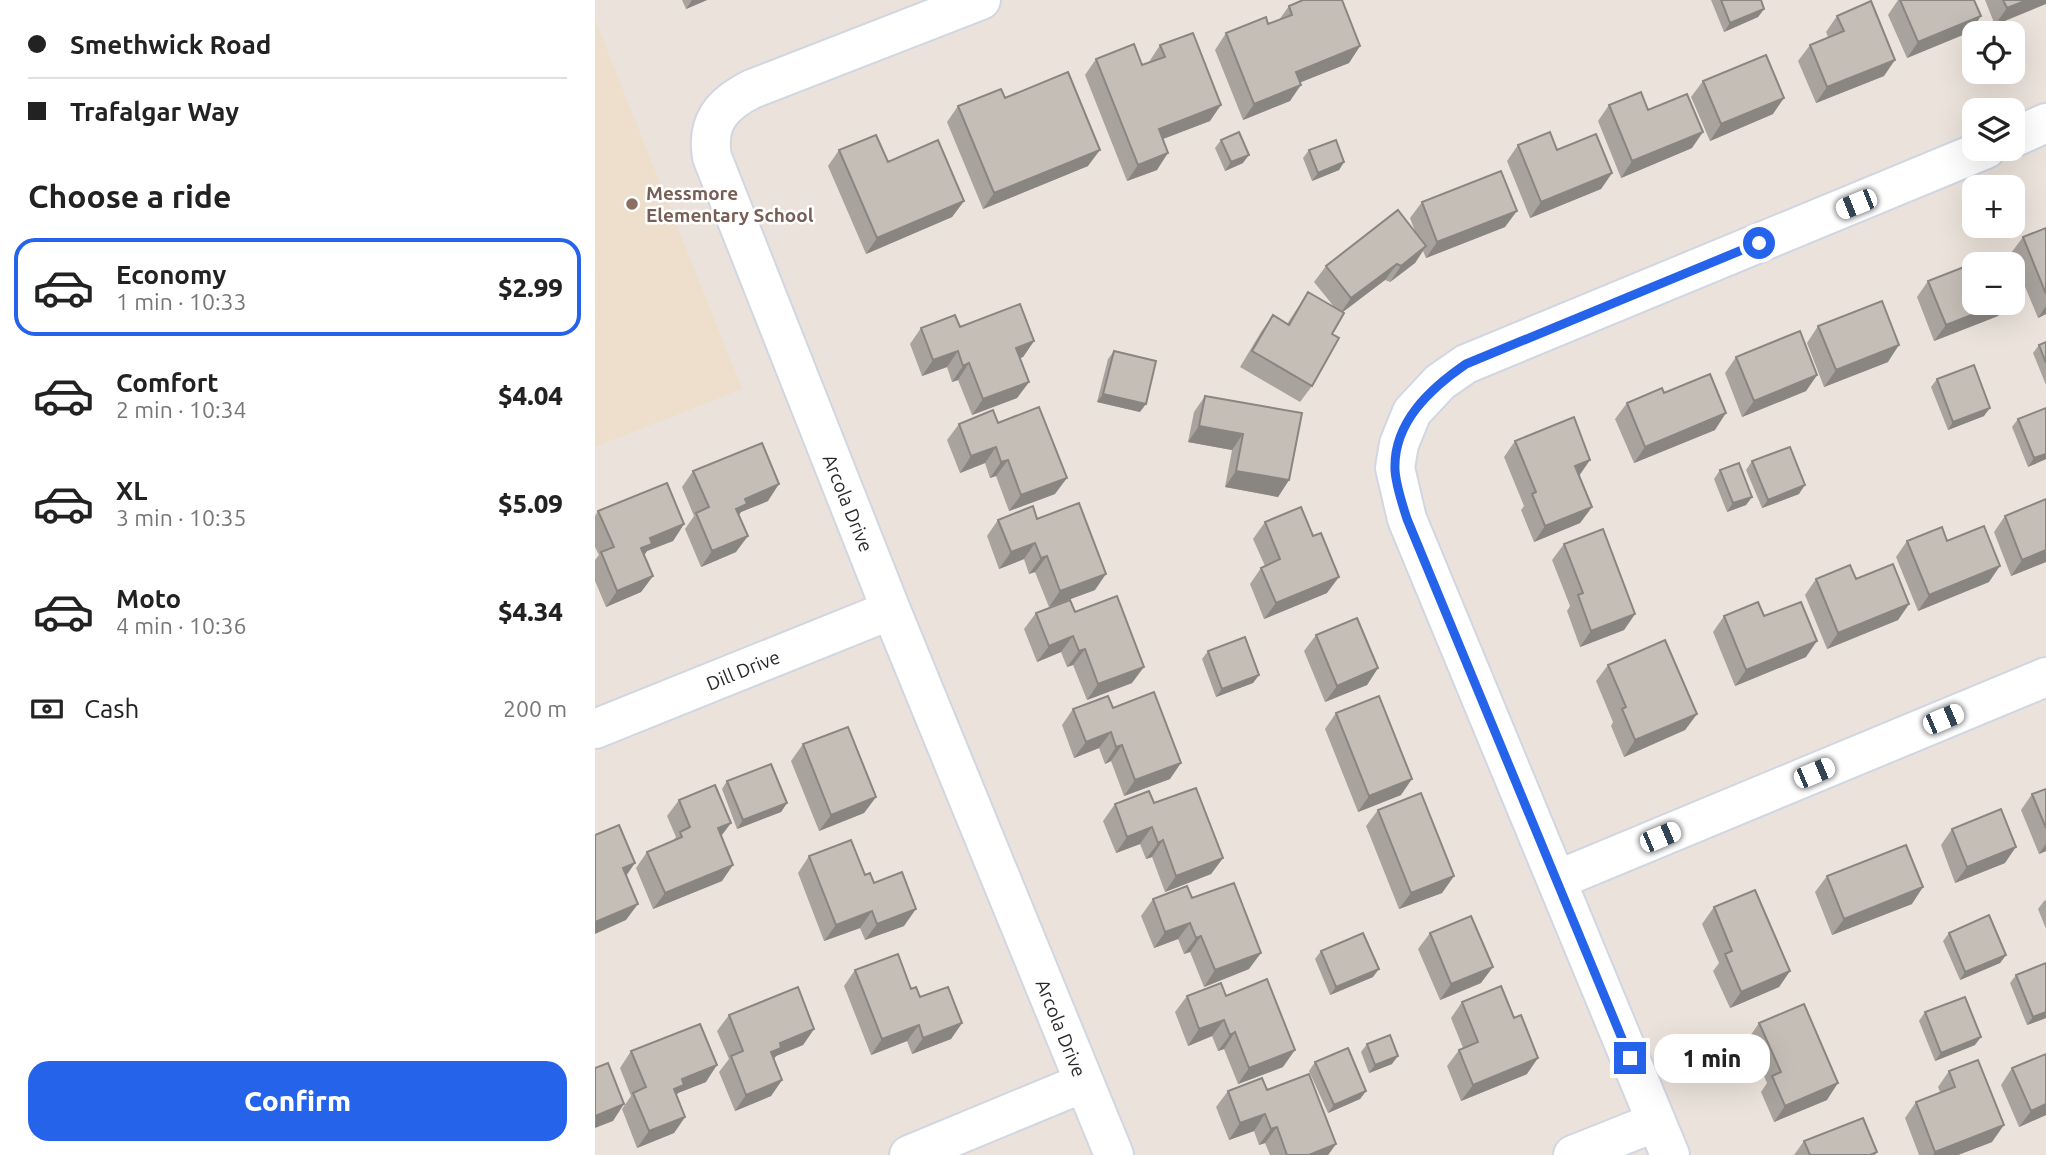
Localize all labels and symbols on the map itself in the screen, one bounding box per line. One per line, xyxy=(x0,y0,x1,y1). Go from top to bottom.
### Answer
place label: Messmore Elementary School xyxy=(646,182,814,226)
car xyxy=(1833,186,1880,222)
marker: Messmore Elementary School xyxy=(624,196,640,212)
route start xyxy=(1743,227,1775,259)
street label: Arcola Drive xyxy=(818,451,878,555)
street label: Dill Drive xyxy=(703,645,783,695)
car xyxy=(1920,701,1967,737)
car xyxy=(1791,755,1838,791)
car xyxy=(1637,819,1684,855)
street label: Arcola Drive xyxy=(1031,976,1091,1080)
callout: 1 min xyxy=(1655,1034,1770,1082)
route end xyxy=(1614,1042,1646,1074)

